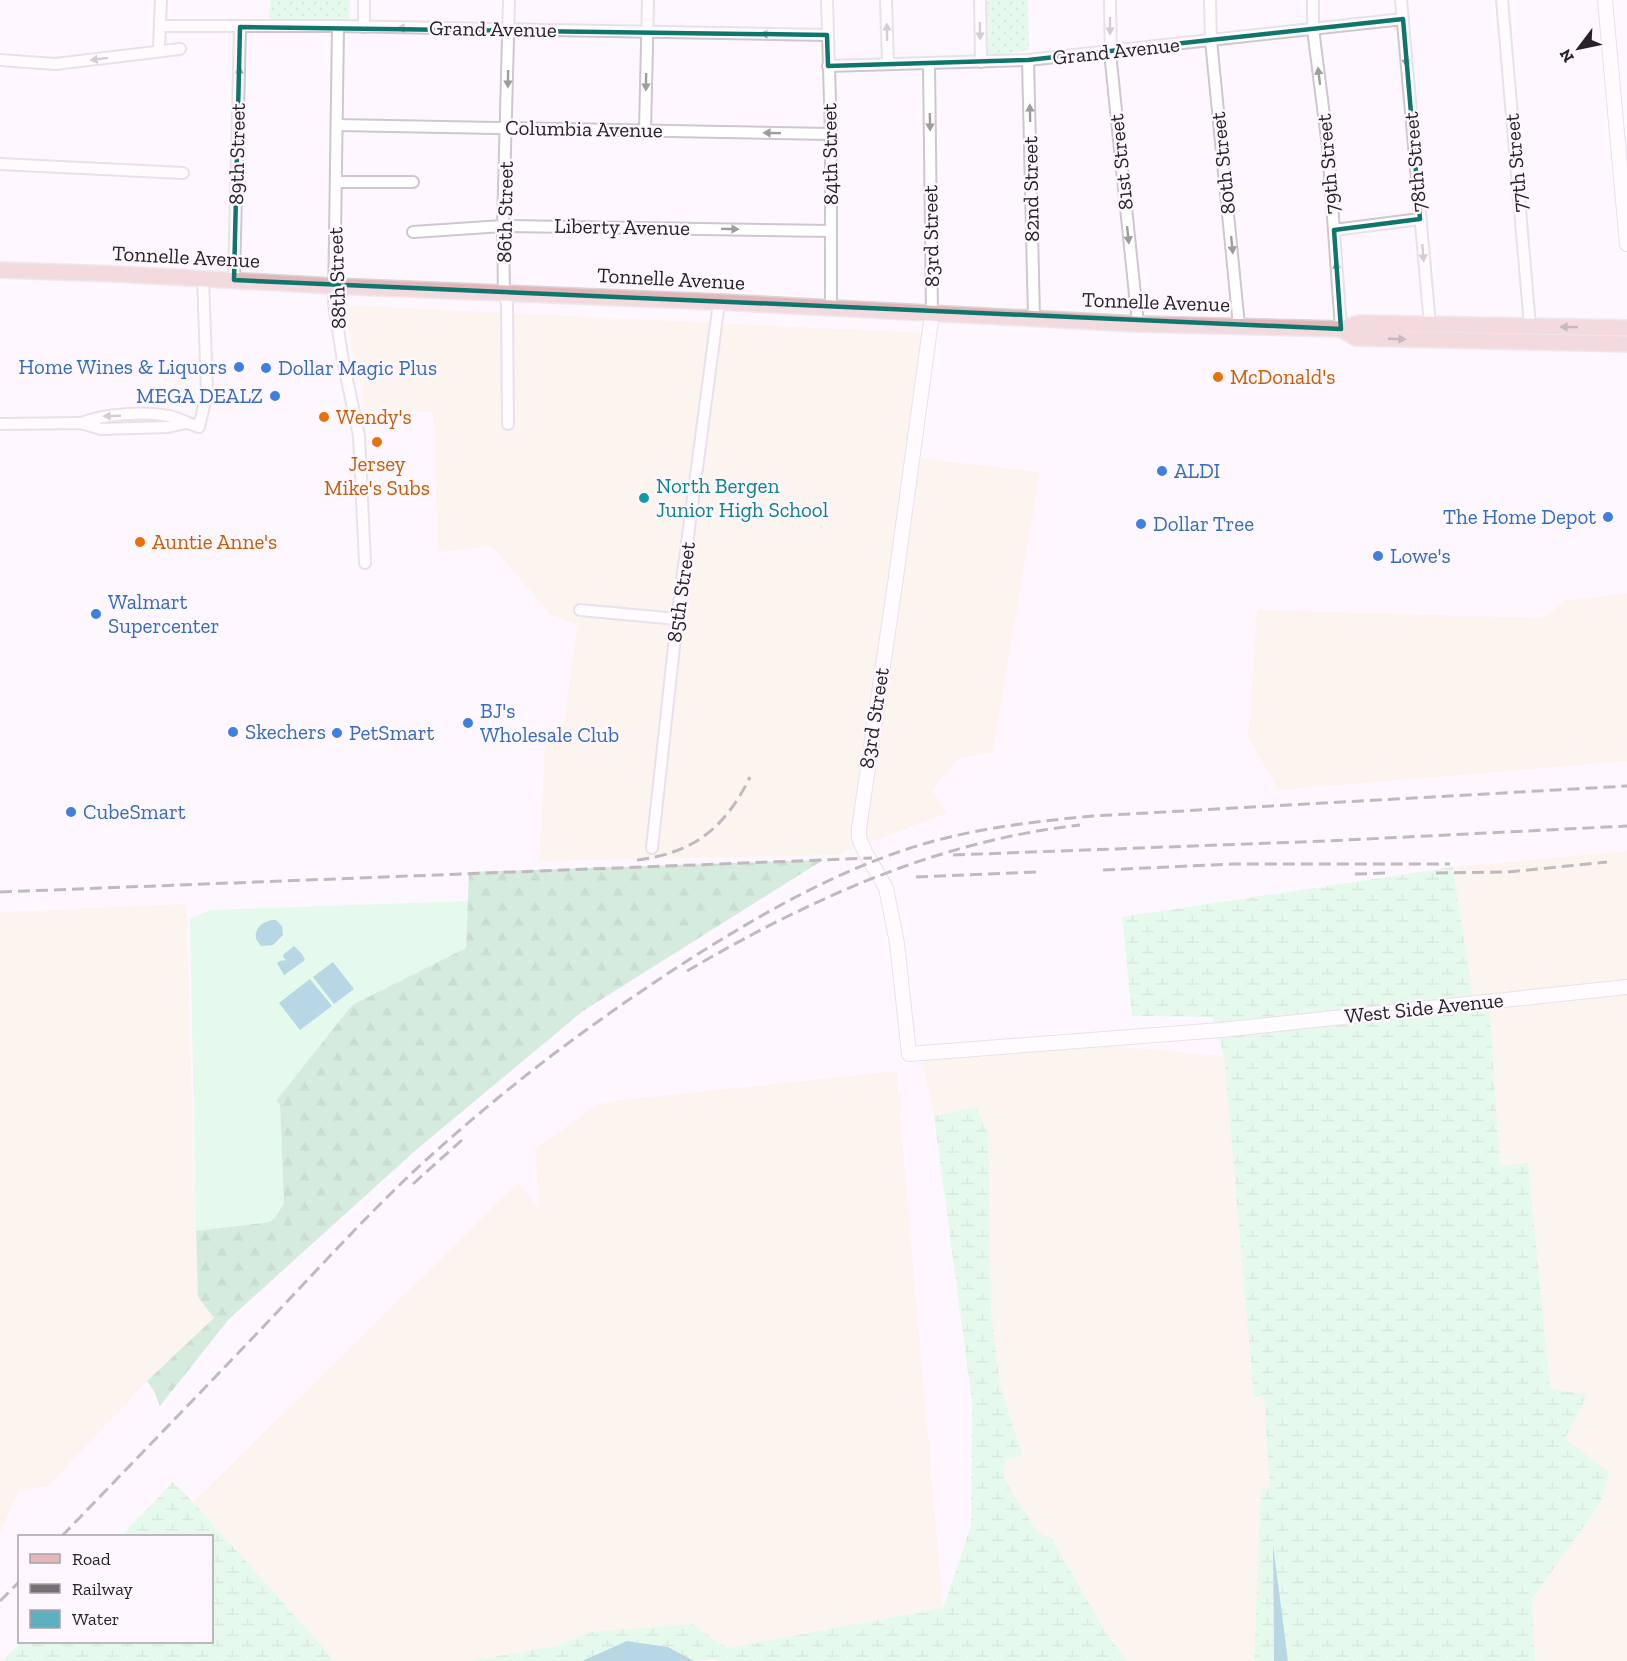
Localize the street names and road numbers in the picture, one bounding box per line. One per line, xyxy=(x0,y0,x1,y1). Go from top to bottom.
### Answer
street label: Grand Avenue xyxy=(429,15,557,42)
street label: Grand Avenue xyxy=(1051,31,1181,70)
street label: 89th Street xyxy=(223,103,250,205)
street label: 84th Street xyxy=(816,103,843,205)
street label: 80th Street xyxy=(1205,110,1240,215)
street label: 78th Street xyxy=(1398,111,1431,213)
street label: 77th Street xyxy=(1499,112,1532,214)
street label: 81st Street xyxy=(1103,113,1138,211)
street label: 79th Street xyxy=(1311,113,1344,215)
street label: Columbia Avenue xyxy=(505,115,663,142)
street label: 82nd Street xyxy=(1017,136,1044,242)
street label: 86th Street xyxy=(491,161,518,263)
street label: 83rd Street xyxy=(917,185,944,287)
street label: Liberty Avenue xyxy=(554,213,690,240)
street label: 88th Street xyxy=(322,226,351,329)
street label: Tonnelle Avenue xyxy=(111,240,261,273)
street label: Tonnelle Avenue xyxy=(596,262,746,295)
street label: Tonnelle Avenue xyxy=(1082,286,1231,317)
street label: 85th Street xyxy=(661,540,700,644)
street label: 83rd Street xyxy=(853,665,894,770)
street label: West Side Avenue xyxy=(1343,987,1505,1028)

